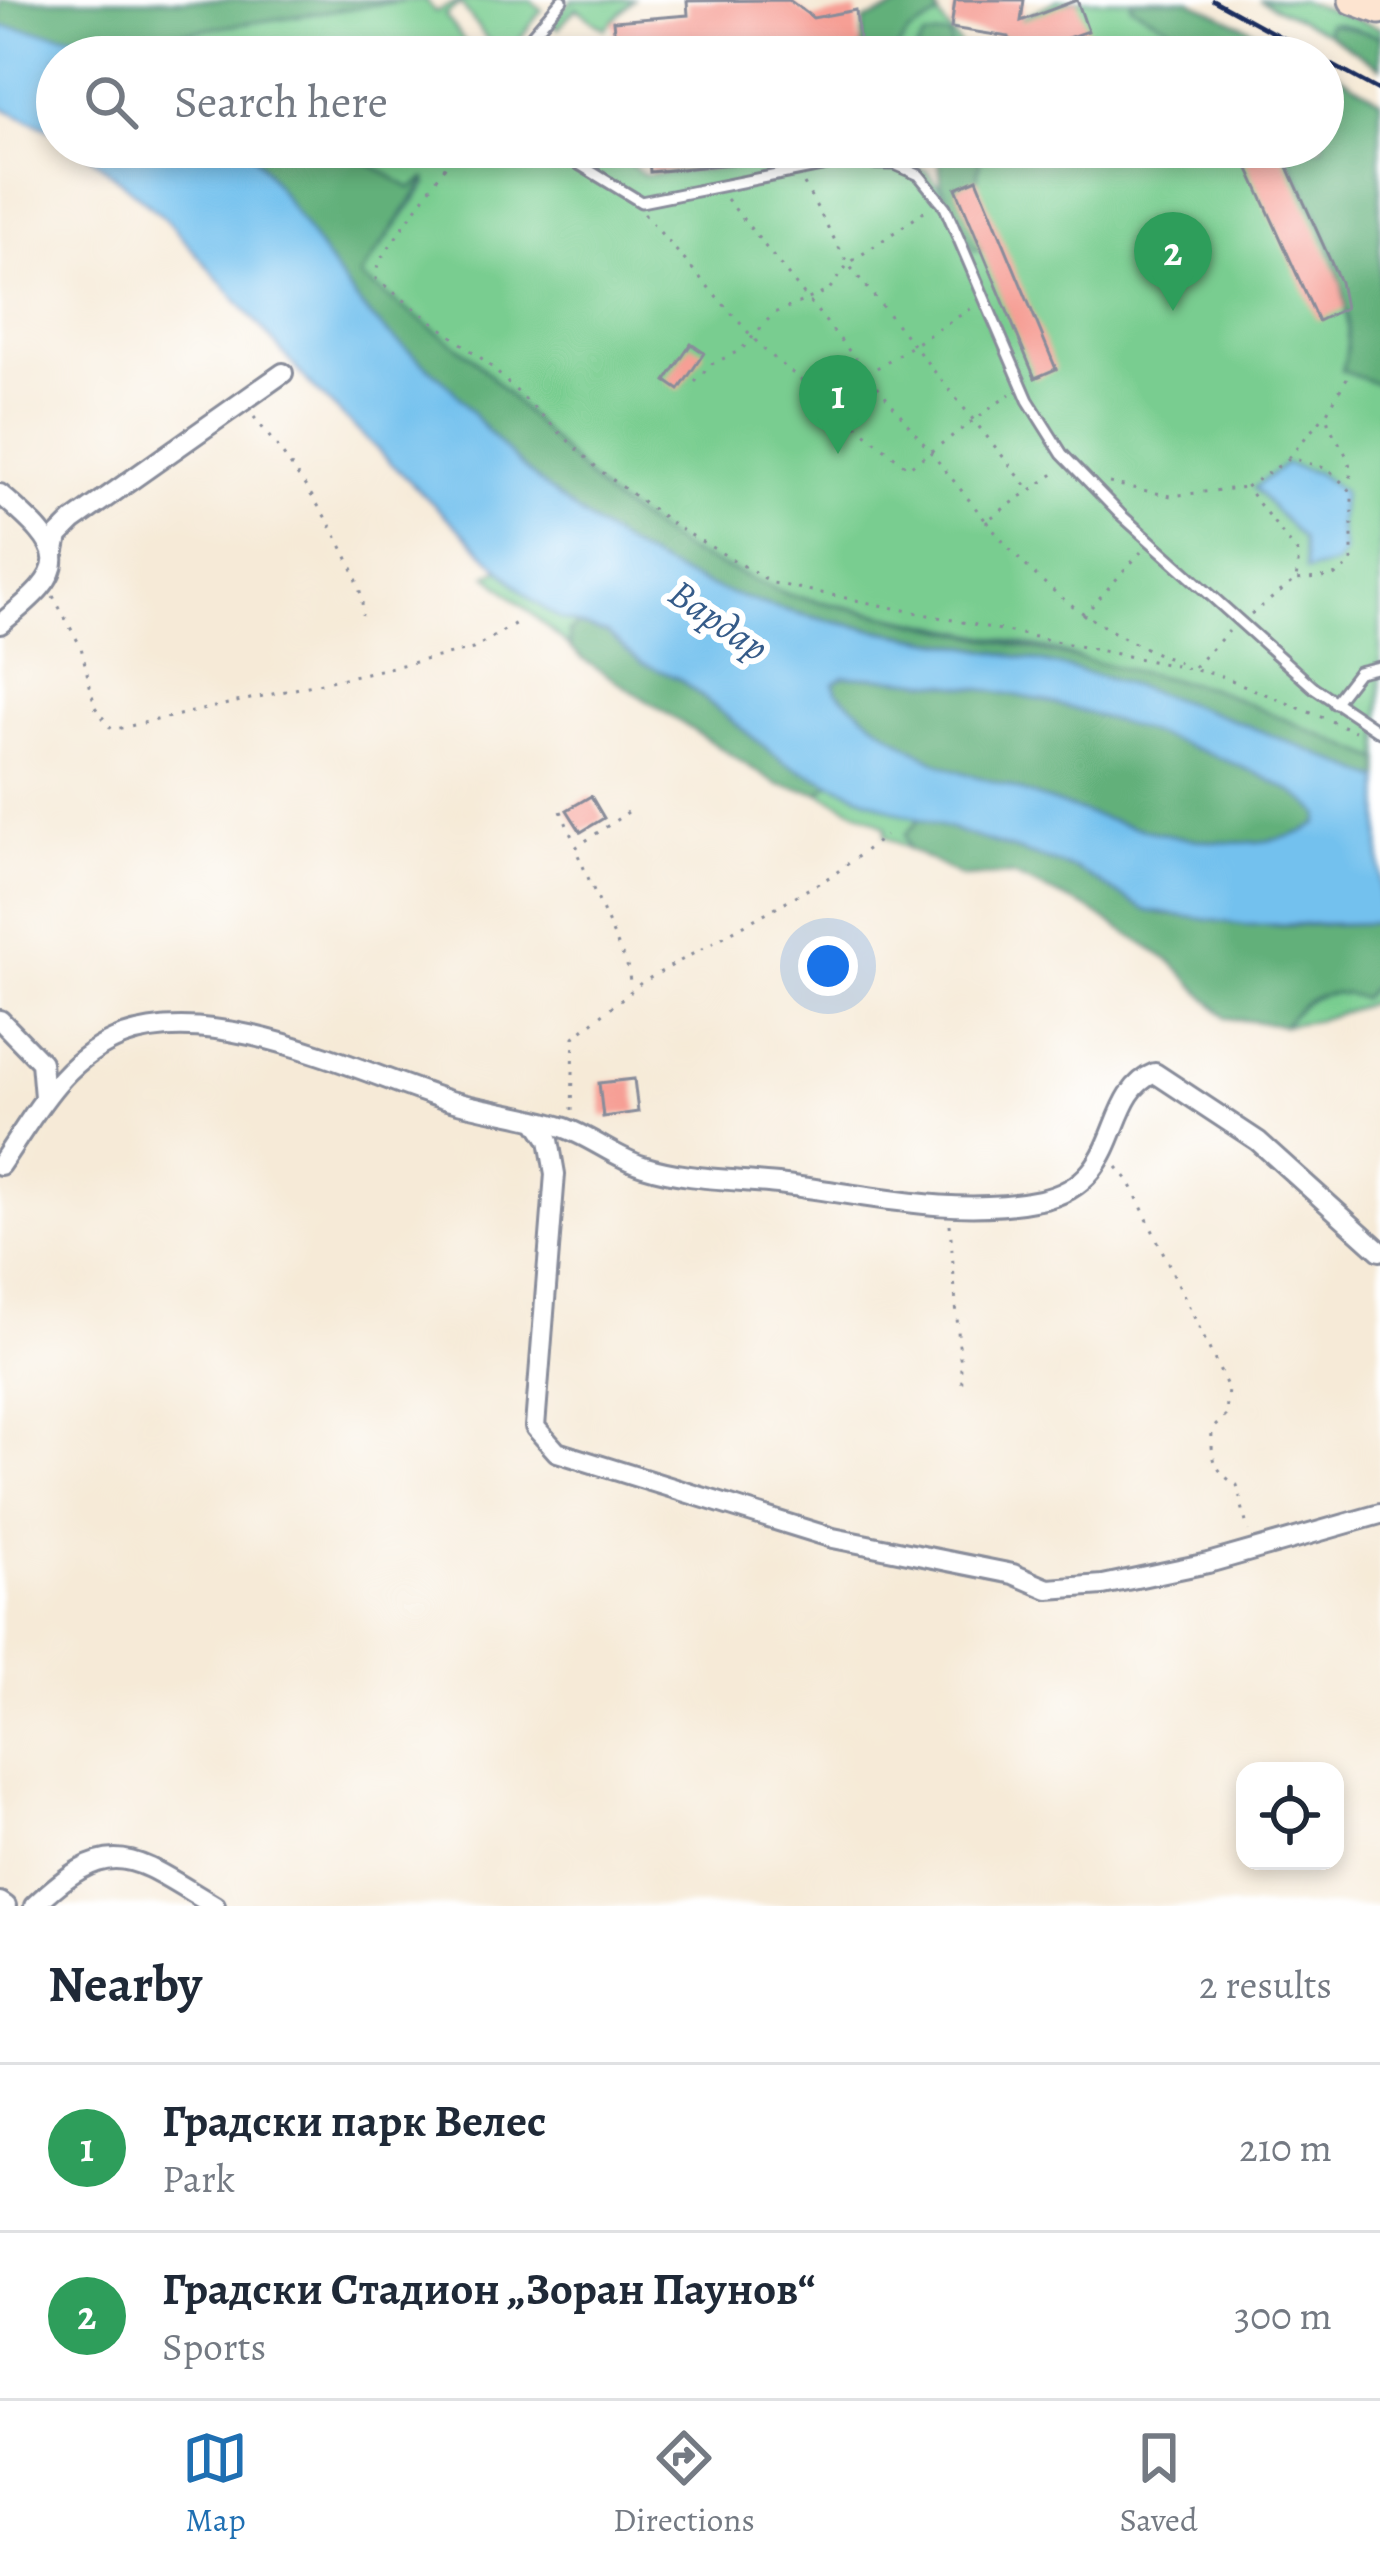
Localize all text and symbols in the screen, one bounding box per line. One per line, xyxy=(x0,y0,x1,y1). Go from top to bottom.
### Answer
search box xyxy=(36,36,1344,168)
icon: search xyxy=(78,69,144,135)
text: Search here xyxy=(174,71,388,133)
pin: 2 xyxy=(1134,212,1212,311)
pin: 1 xyxy=(799,355,877,454)
water label: Вардар xyxy=(659,567,779,673)
your location xyxy=(798,936,858,996)
map controls xyxy=(1236,1762,1344,1870)
button: locate xyxy=(1236,1762,1344,1870)
text: Nearby xyxy=(48,1949,202,2019)
text: 2 results xyxy=(1199,1958,1332,2011)
text: Градски парк Велес xyxy=(162,2090,546,2152)
text: 1 xyxy=(80,2121,94,2174)
text: 210 m xyxy=(1239,2121,1332,2174)
text: Park xyxy=(162,2152,235,2205)
text: Градски Стадион „Зоран Паунов“ xyxy=(162,2258,815,2320)
text: 2 xyxy=(78,2289,96,2342)
text: 300 m xyxy=(1234,2289,1332,2342)
text: Sports xyxy=(162,2320,266,2373)
tab: Map xyxy=(182,2425,248,2542)
tab: Directions xyxy=(613,2425,755,2542)
tab: Saved xyxy=(1119,2425,1198,2542)

